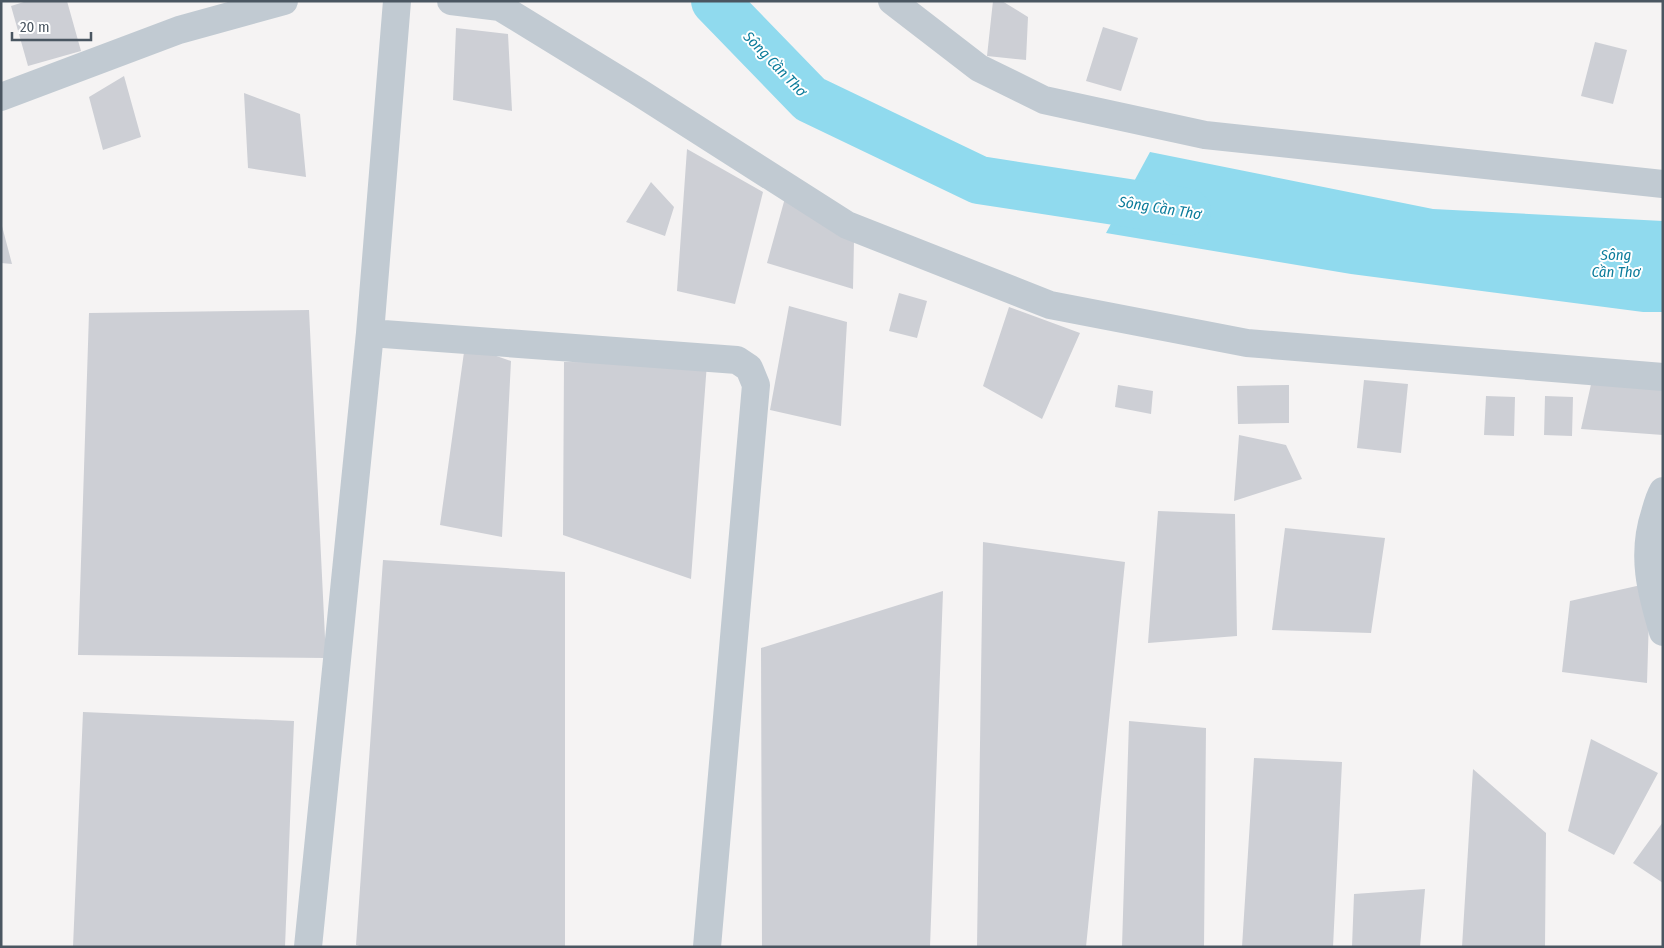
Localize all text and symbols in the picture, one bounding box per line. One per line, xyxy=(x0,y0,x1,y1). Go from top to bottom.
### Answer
scale bar xyxy=(12,10,91,42)
text: 20 m xyxy=(20,18,50,36)
water label: Sông Cần Thơ xyxy=(739,27,811,101)
water label: Sông Cần Thơ xyxy=(1116,192,1204,224)
water label: Sông Cần Thơ xyxy=(1591,246,1642,281)

